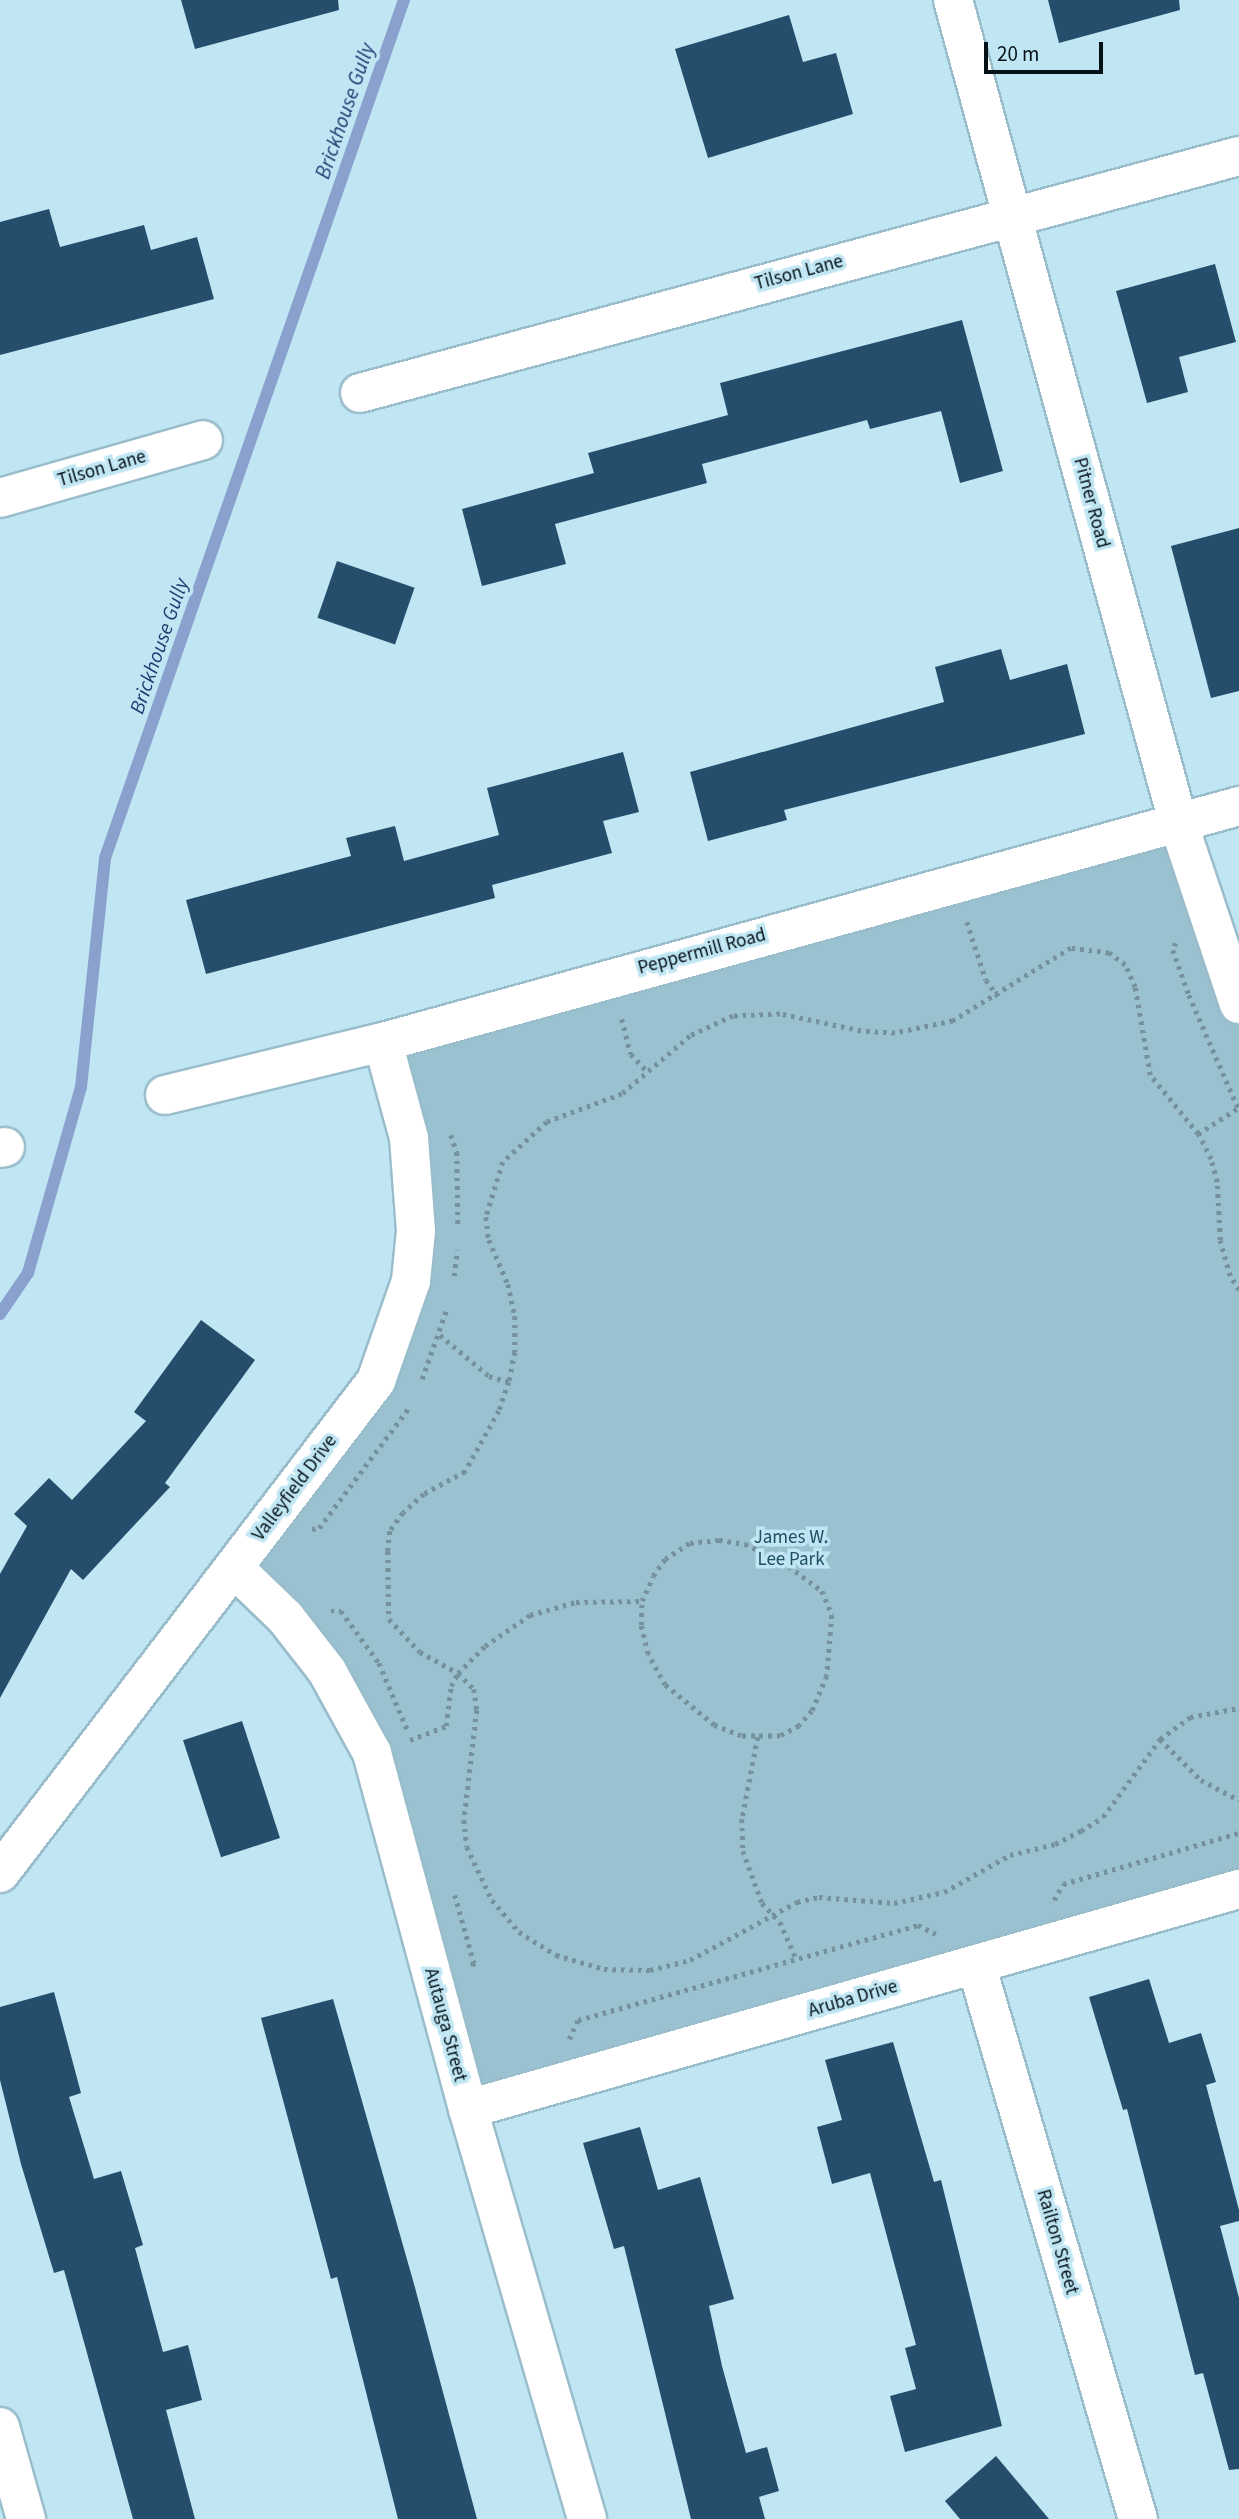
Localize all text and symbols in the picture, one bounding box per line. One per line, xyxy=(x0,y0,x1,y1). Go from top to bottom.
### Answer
scale bar xyxy=(987,28,1106,72)
text: 20 m xyxy=(997,39,1039,69)
water label: Brickhouse Gully xyxy=(310,40,380,182)
street label: Tilson Lane xyxy=(752,250,846,296)
street label: Tilson Lane xyxy=(55,446,149,492)
street label: Pitner Road xyxy=(1068,455,1114,551)
water label: Brickhouse Gully xyxy=(124,575,194,717)
street label: Peppermill Road xyxy=(636,924,768,980)
street label: Valleyfield Drive xyxy=(248,1430,342,1546)
park label: James W. Lee Park xyxy=(754,1527,828,1571)
street label: Autauga Street xyxy=(419,1966,471,2084)
street label: Aruba Drive xyxy=(806,1975,900,2023)
street label: Railton Street xyxy=(1031,2187,1083,2297)

